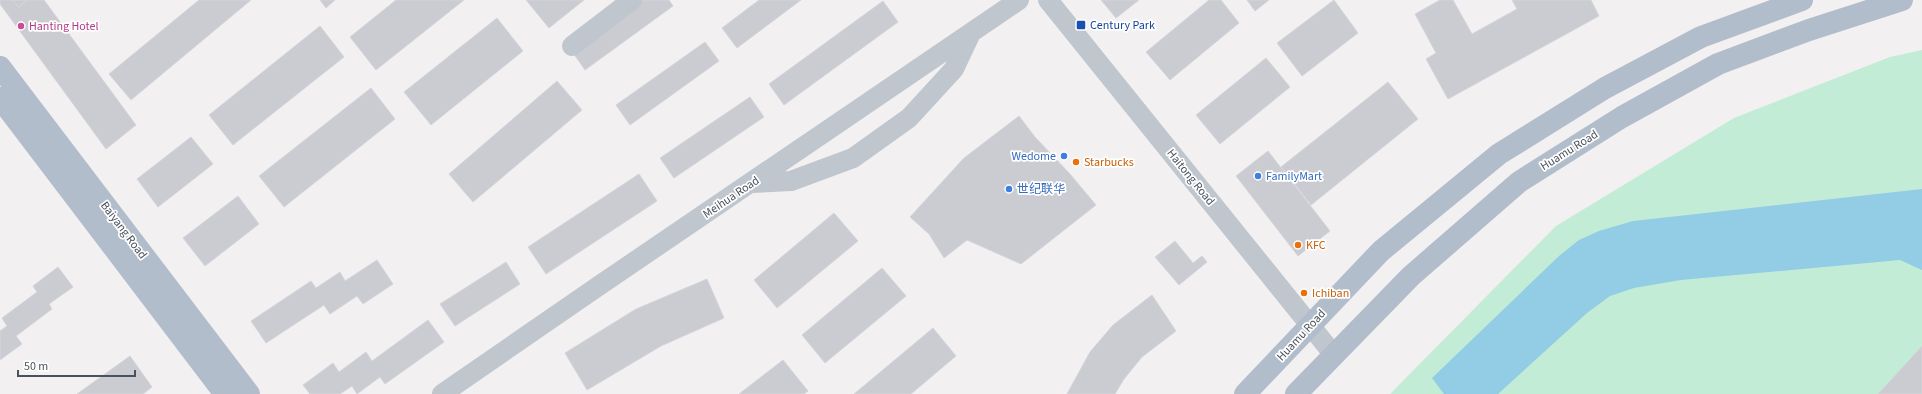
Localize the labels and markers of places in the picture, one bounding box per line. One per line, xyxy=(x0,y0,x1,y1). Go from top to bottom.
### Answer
place label: Century Park xyxy=(1090,17,1155,34)
place label: Hanting Hotel xyxy=(29,18,98,35)
marker: Century Park xyxy=(1075,19,1087,31)
marker: Hanting Hotel xyxy=(16,21,26,31)
place label: Wedome xyxy=(1012,148,1056,165)
marker: Wedome xyxy=(1059,151,1069,161)
place label: Starbucks xyxy=(1084,154,1134,171)
marker: Starbucks xyxy=(1071,157,1081,167)
place label: FamilyMart xyxy=(1266,168,1322,185)
marker: FamilyMart xyxy=(1253,171,1263,181)
place label: 世纪联华 xyxy=(1017,181,1065,198)
marker: 世纪联华 xyxy=(1004,184,1014,194)
place label: KFC xyxy=(1306,237,1326,254)
marker: KFC xyxy=(1293,240,1303,250)
place label: Ichiban xyxy=(1312,285,1349,302)
marker: Ichiban xyxy=(1299,288,1309,298)

